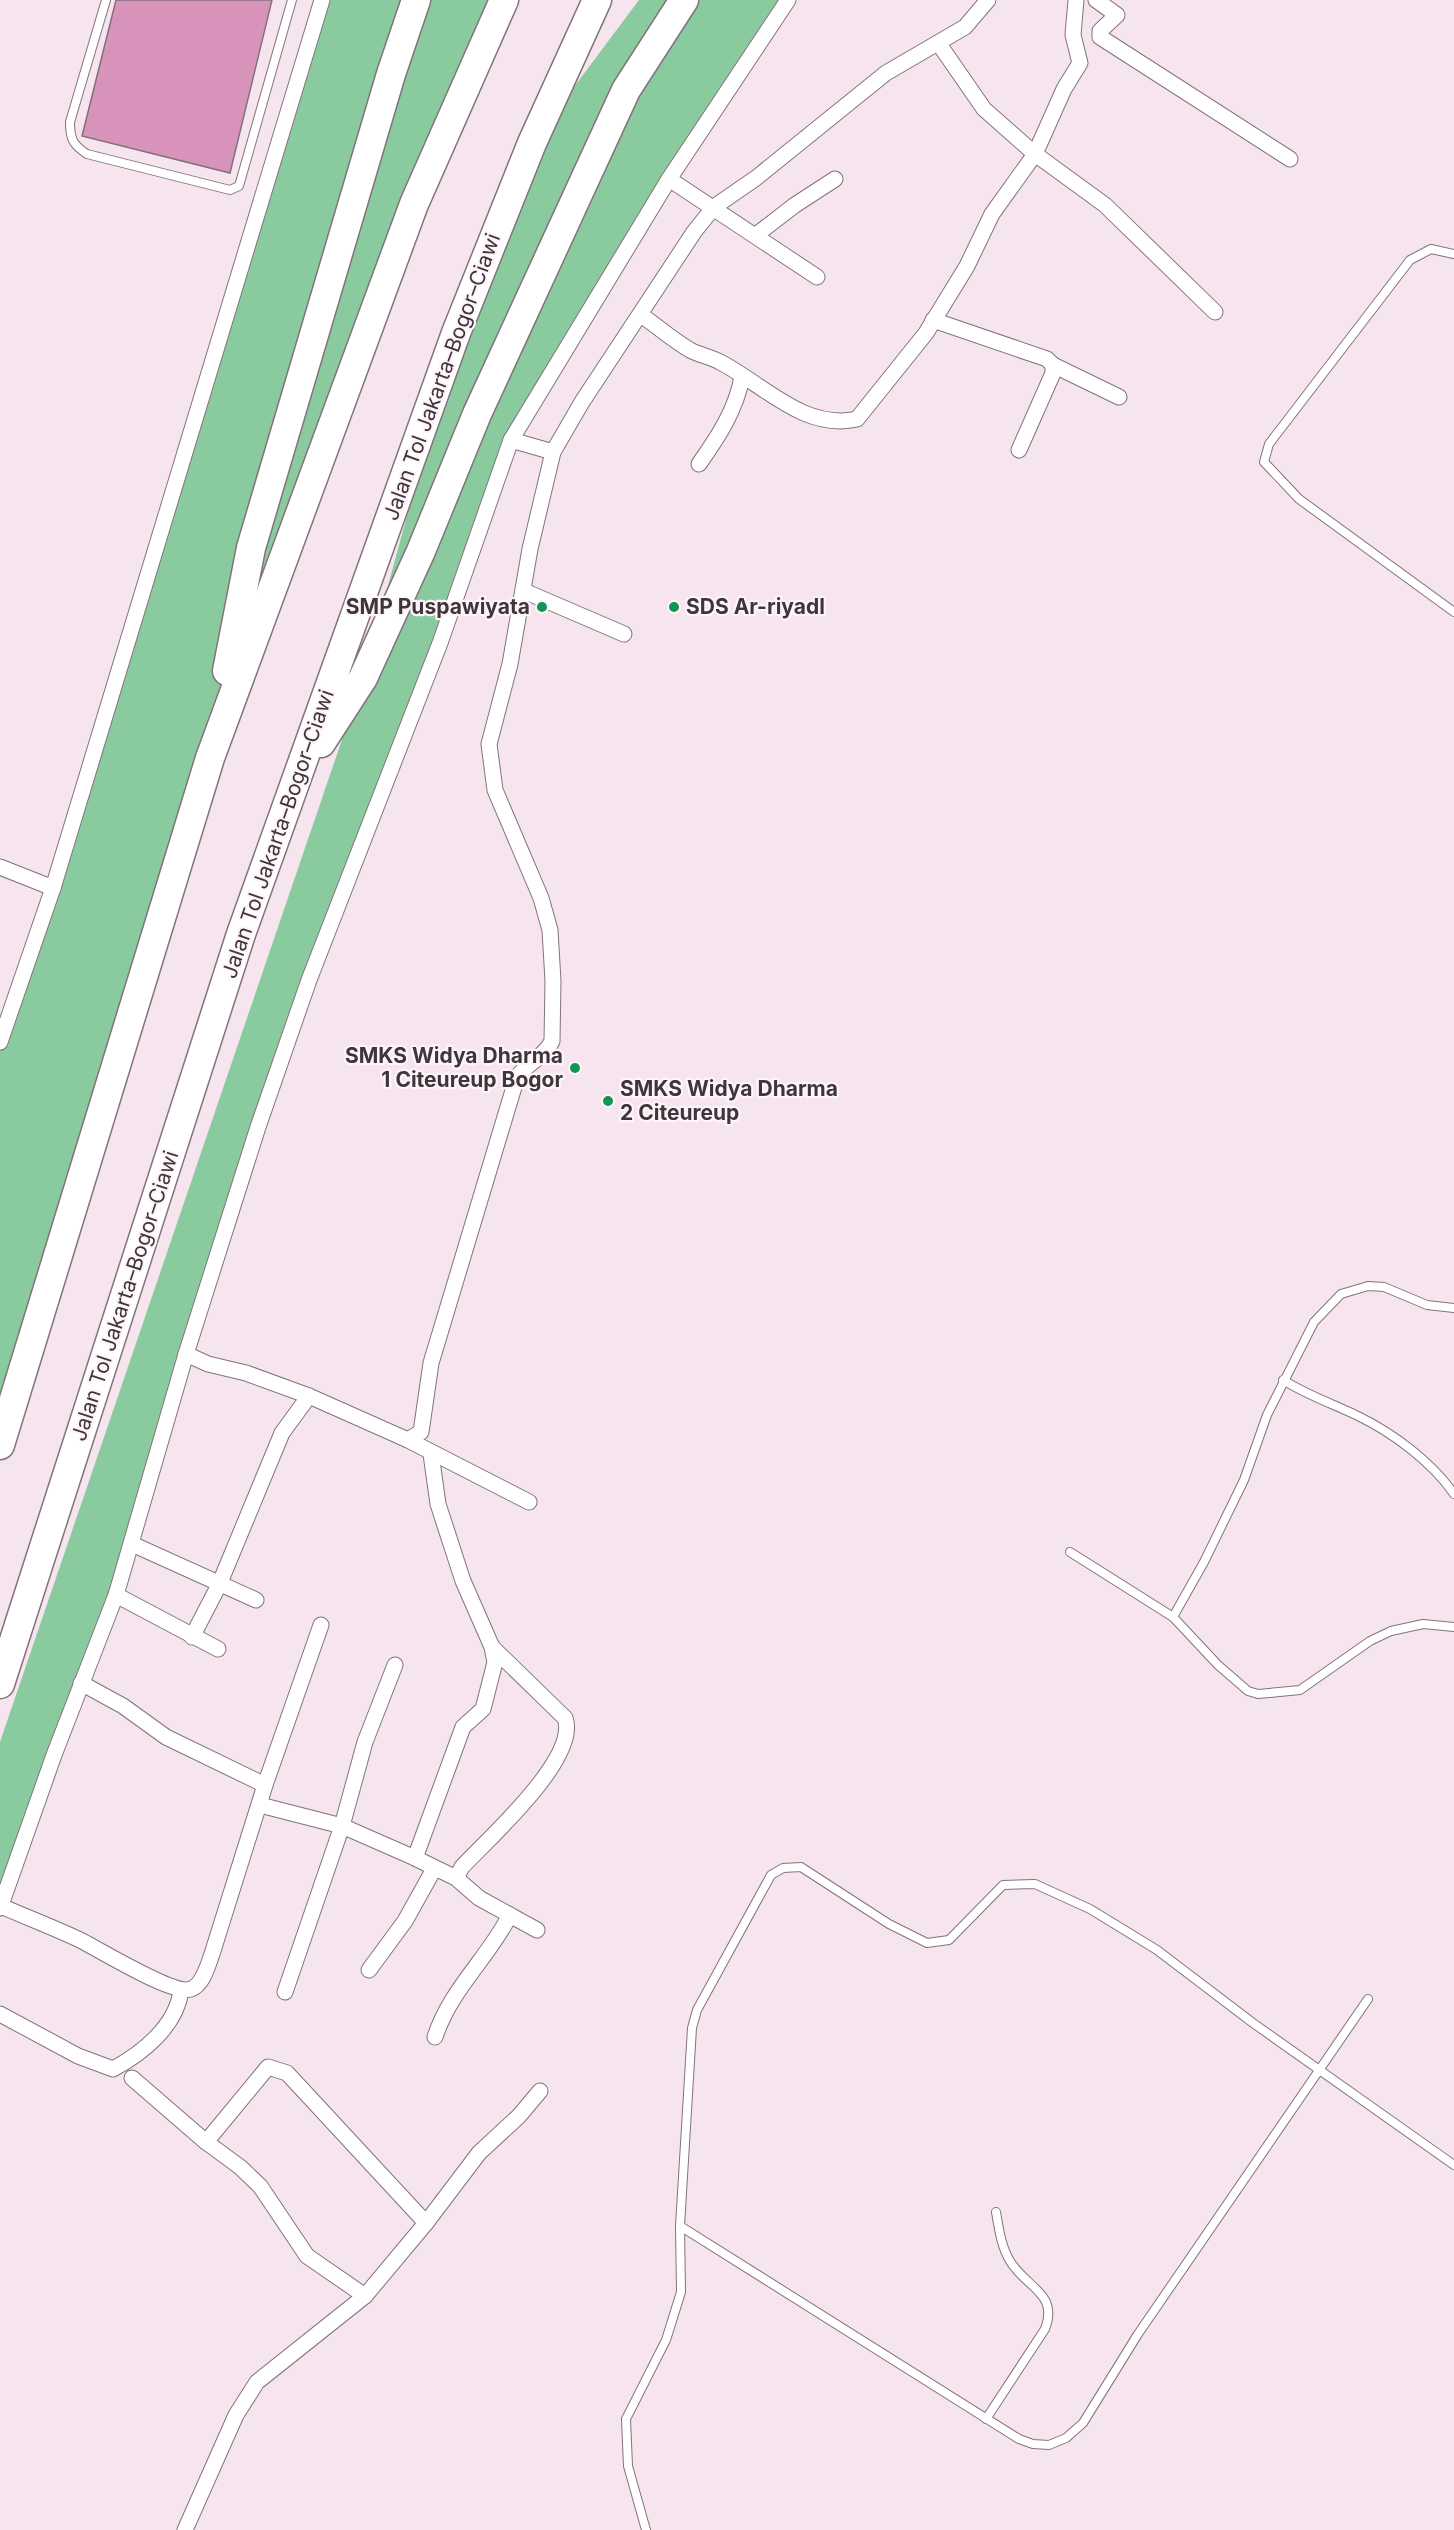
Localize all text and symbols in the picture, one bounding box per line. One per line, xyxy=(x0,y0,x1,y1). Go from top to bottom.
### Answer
street label: Jalan Tol Jakarta–Bogor–Ciawi xyxy=(378,230,505,524)
place label: SMP Puspawiyata xyxy=(346,594,530,619)
place label: SDS Ar-riyadl xyxy=(686,594,825,619)
marker: SMP Puspawiyata xyxy=(535,600,549,614)
marker: SDS Ar-riyadl xyxy=(667,600,681,614)
street label: Jalan Tol Jakarta–Bogor–Ciawi xyxy=(216,686,339,982)
place label: SMKS Widya Dharma 1 Citeureup Bogor xyxy=(345,1043,563,1092)
marker: SMKS Widya Dharma 1 Citeureup Bogor xyxy=(568,1061,582,1075)
place label: SMKS Widya Dharma 2 Citeureup xyxy=(620,1076,838,1125)
marker: SMKS Widya Dharma 2 Citeureup xyxy=(601,1094,615,1108)
street label: Jalan Tol Jakarta–Bogor–Ciawi xyxy=(66,1148,183,1444)

